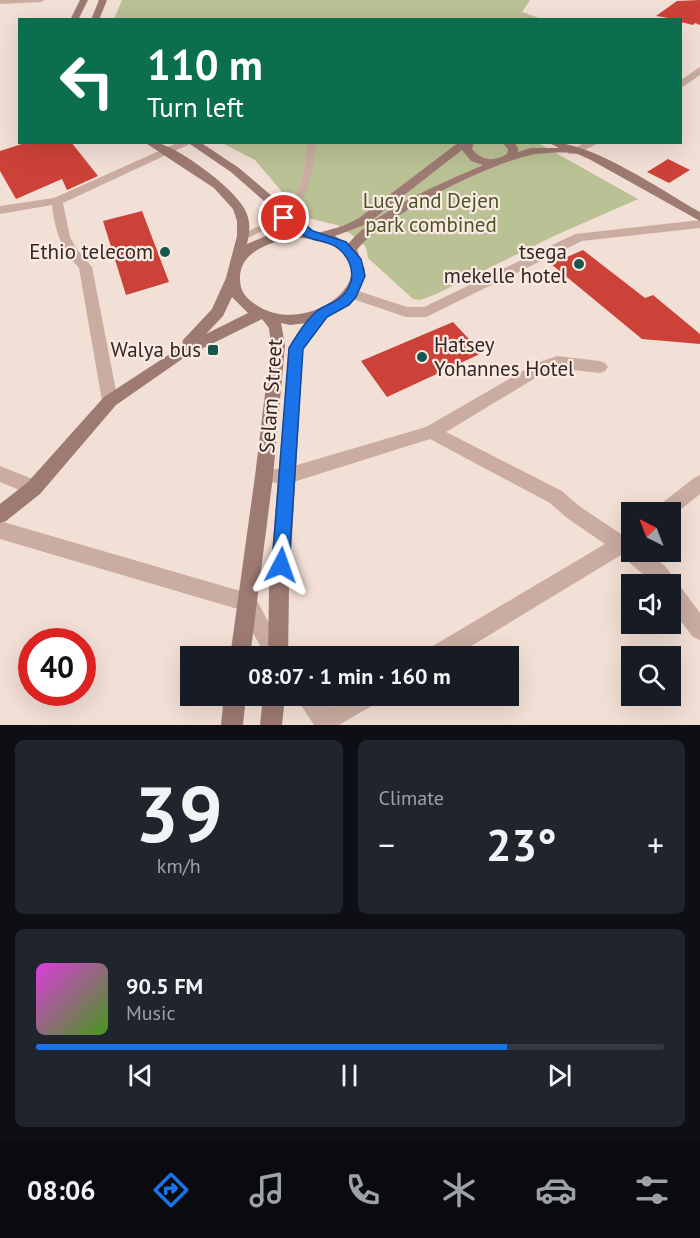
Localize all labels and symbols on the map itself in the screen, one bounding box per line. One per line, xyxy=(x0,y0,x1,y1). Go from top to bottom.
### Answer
park label: Lucy and Dejen park combined xyxy=(363,187,499,238)
pin xyxy=(258,192,309,243)
place label: Ethio telecom xyxy=(29,238,153,265)
place label: tsega mekelle hotel xyxy=(444,238,567,289)
marker: Ethio telecom xyxy=(158,245,172,259)
marker: tsega mekelle hotel xyxy=(572,257,586,271)
place label: Hatsey Yohannes Hotel xyxy=(434,331,574,382)
place label: Walya bus xyxy=(111,336,201,363)
street label: Selam Street xyxy=(253,338,288,454)
marker: Walya bus xyxy=(206,343,220,357)
marker: Hatsey Yohannes Hotel xyxy=(415,350,429,364)
north arrow xyxy=(621,502,681,562)
position arrow xyxy=(249,533,313,597)
speed limit sign: 40 xyxy=(18,628,96,706)

